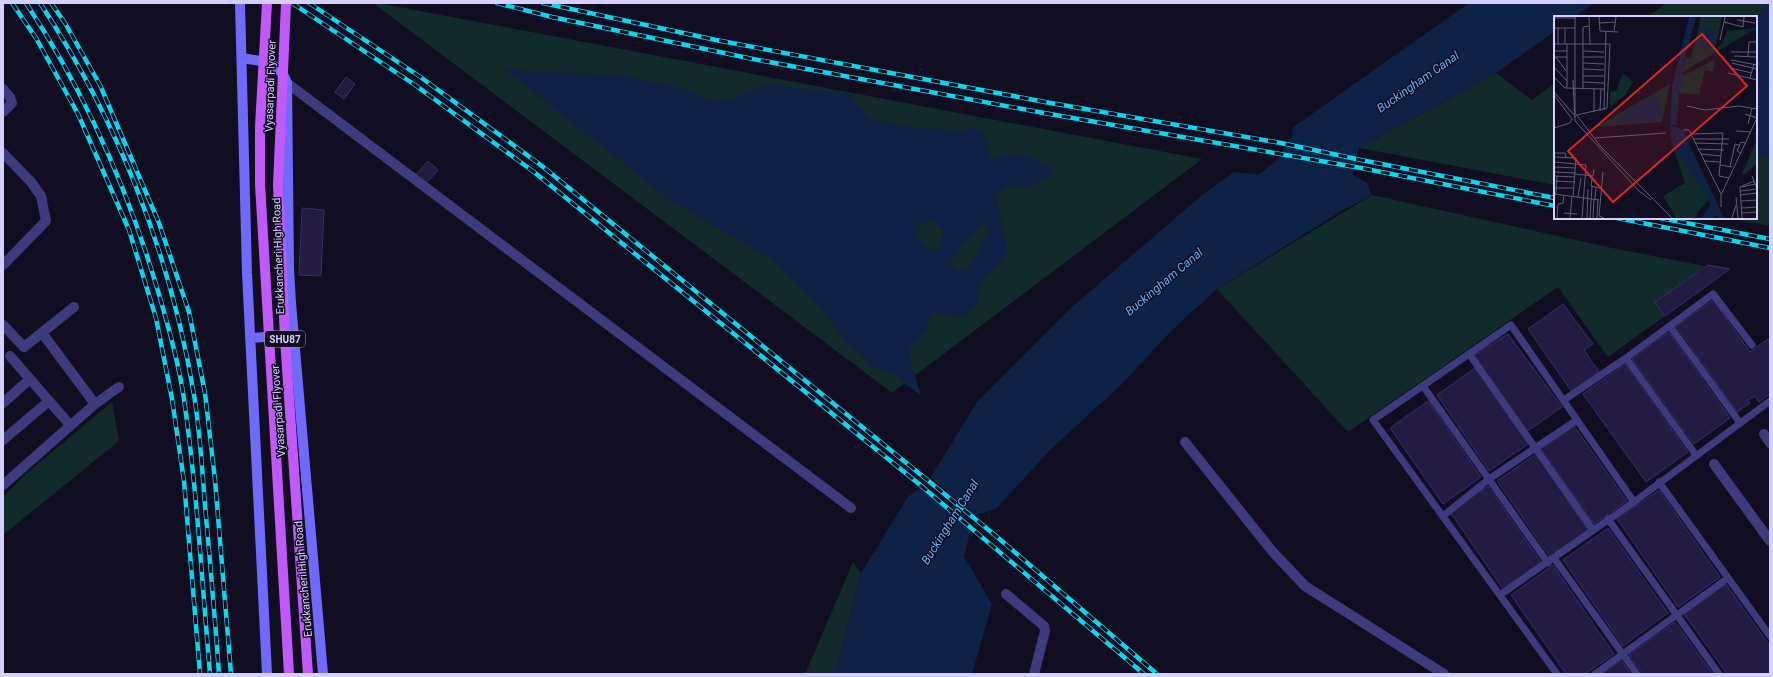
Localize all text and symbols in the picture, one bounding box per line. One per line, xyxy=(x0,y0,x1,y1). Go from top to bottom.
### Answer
inset map xyxy=(1554,16,1757,219)
street label: Vyasarpadi Flyover xyxy=(262,40,279,132)
water label: Buckingham Canal xyxy=(1374,48,1462,116)
street label: Erukkancheri High Road xyxy=(270,197,287,315)
water label: Buckingham Canal xyxy=(1122,245,1206,318)
road number: SHU87 xyxy=(265,331,305,347)
street label: Vyasarpadi Flyover xyxy=(269,364,288,457)
water label: Buckingham Canal xyxy=(918,477,982,567)
street label: Erukkancheri High Road xyxy=(292,520,315,638)

